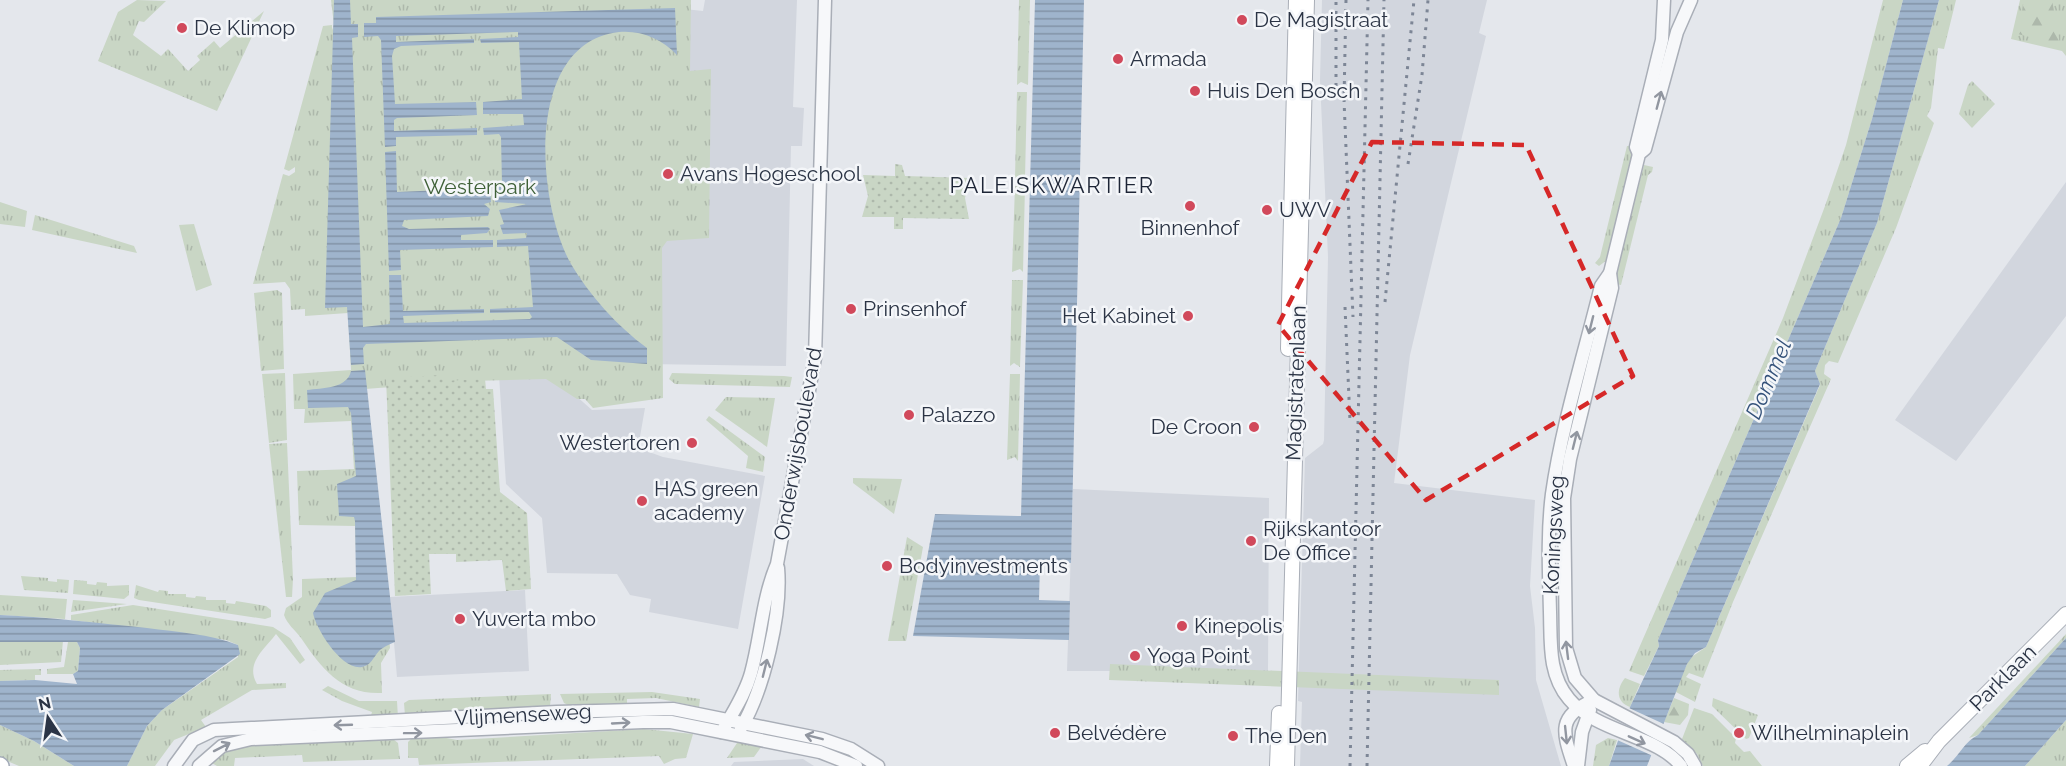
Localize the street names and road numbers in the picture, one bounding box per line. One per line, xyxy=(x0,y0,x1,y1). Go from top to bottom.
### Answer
street label: Magistratenlaan xyxy=(1280,305,1311,461)
street label: Onderwijsboulevard xyxy=(768,346,827,542)
street label: Koningsweg xyxy=(1538,475,1569,595)
street label: Parklaan xyxy=(1964,639,2041,716)
street label: Vlijmenseweg xyxy=(454,698,592,731)

